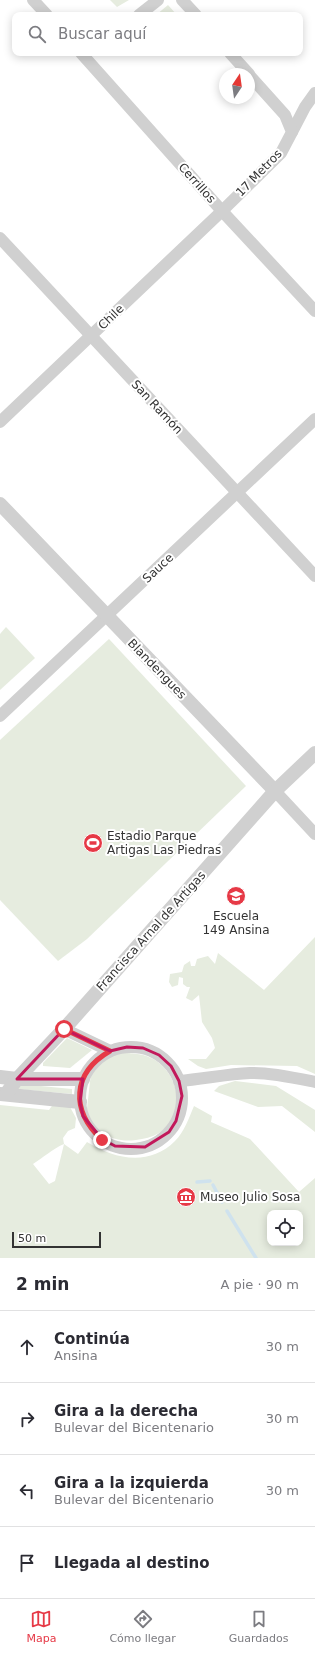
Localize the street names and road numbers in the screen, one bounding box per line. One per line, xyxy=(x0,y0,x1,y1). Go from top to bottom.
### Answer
street label: 17 Metros xyxy=(233,147,285,199)
street label: Cerrillos xyxy=(175,160,219,206)
street label: Chile xyxy=(95,302,127,332)
street label: San Ramón xyxy=(129,377,185,437)
street label: Sauce xyxy=(140,550,176,586)
street label: Blandengues xyxy=(125,636,189,702)
street label: Francisca Arnal de Artigas xyxy=(94,868,208,994)

